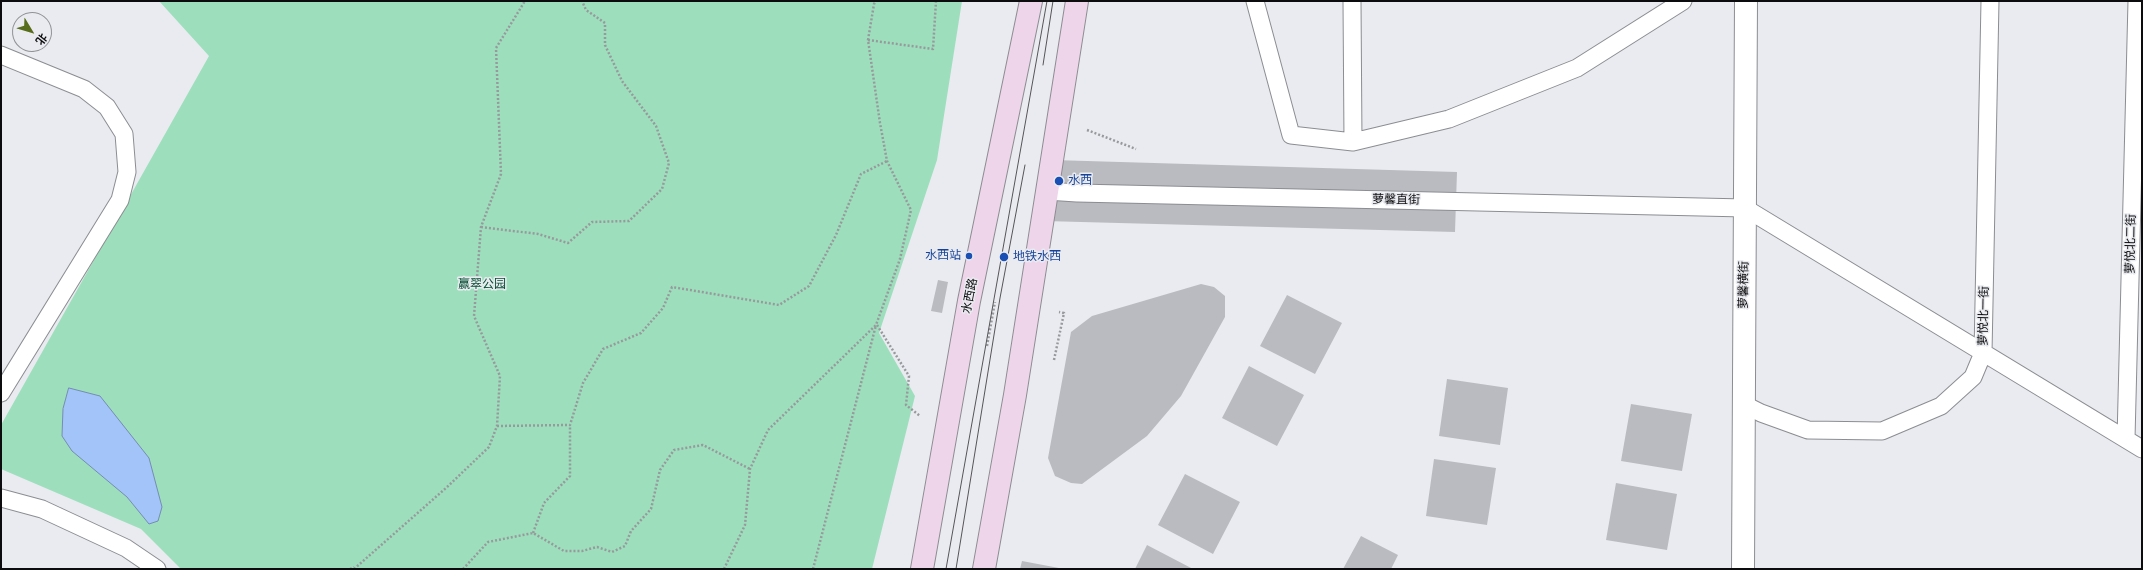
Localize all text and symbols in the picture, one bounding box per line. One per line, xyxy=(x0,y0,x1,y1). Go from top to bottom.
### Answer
north arrow xyxy=(12,12,52,52)
text: 北 xyxy=(33,31,50,47)
place label: 水西 xyxy=(1068,174,1092,188)
marker: 水西 xyxy=(1053,175,1065,187)
street label: 萝馨直街 xyxy=(1372,192,1420,208)
street label: 萝悦北二街 xyxy=(2123,214,2139,274)
place label: 水西站 xyxy=(925,249,961,263)
place label: 地铁水西 xyxy=(1013,250,1061,264)
marker: 水西站 xyxy=(964,251,974,261)
marker: 地铁水西 xyxy=(998,251,1010,263)
street label: 萝馨横街 xyxy=(1736,261,1752,309)
street label: 水西路 xyxy=(959,277,981,315)
park label: 赢翠公园 xyxy=(458,278,506,292)
street label: 萝悦北一街 xyxy=(1976,286,1992,346)

